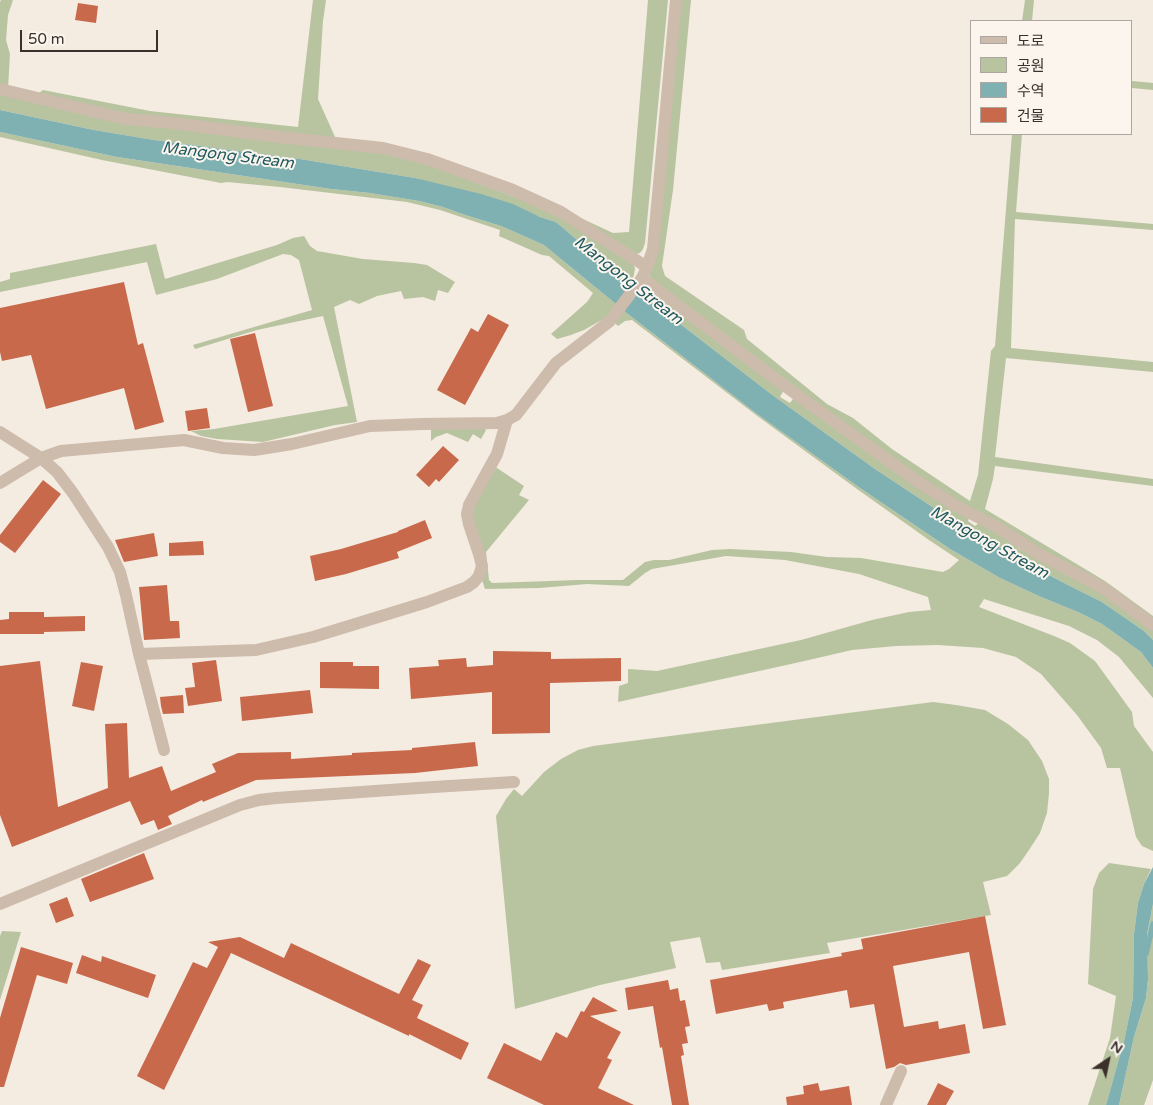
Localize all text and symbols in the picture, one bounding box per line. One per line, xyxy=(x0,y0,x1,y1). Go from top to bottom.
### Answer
scale bar xyxy=(22,20,160,52)
legend xyxy=(970,20,1133,135)
text: 50 m xyxy=(28,30,65,48)
text: 도로 xyxy=(1017,32,1045,50)
text: 공원 xyxy=(1017,57,1045,75)
text: 수역 xyxy=(1017,82,1045,100)
text: 건물 xyxy=(1017,107,1045,125)
water label: Mangong Stream xyxy=(161,138,295,174)
water label: Mangong Stream xyxy=(570,233,686,329)
water label: Mangong Stream xyxy=(927,503,1051,583)
north arrow xyxy=(1083,1035,1133,1085)
text: N xyxy=(1107,1037,1126,1057)

